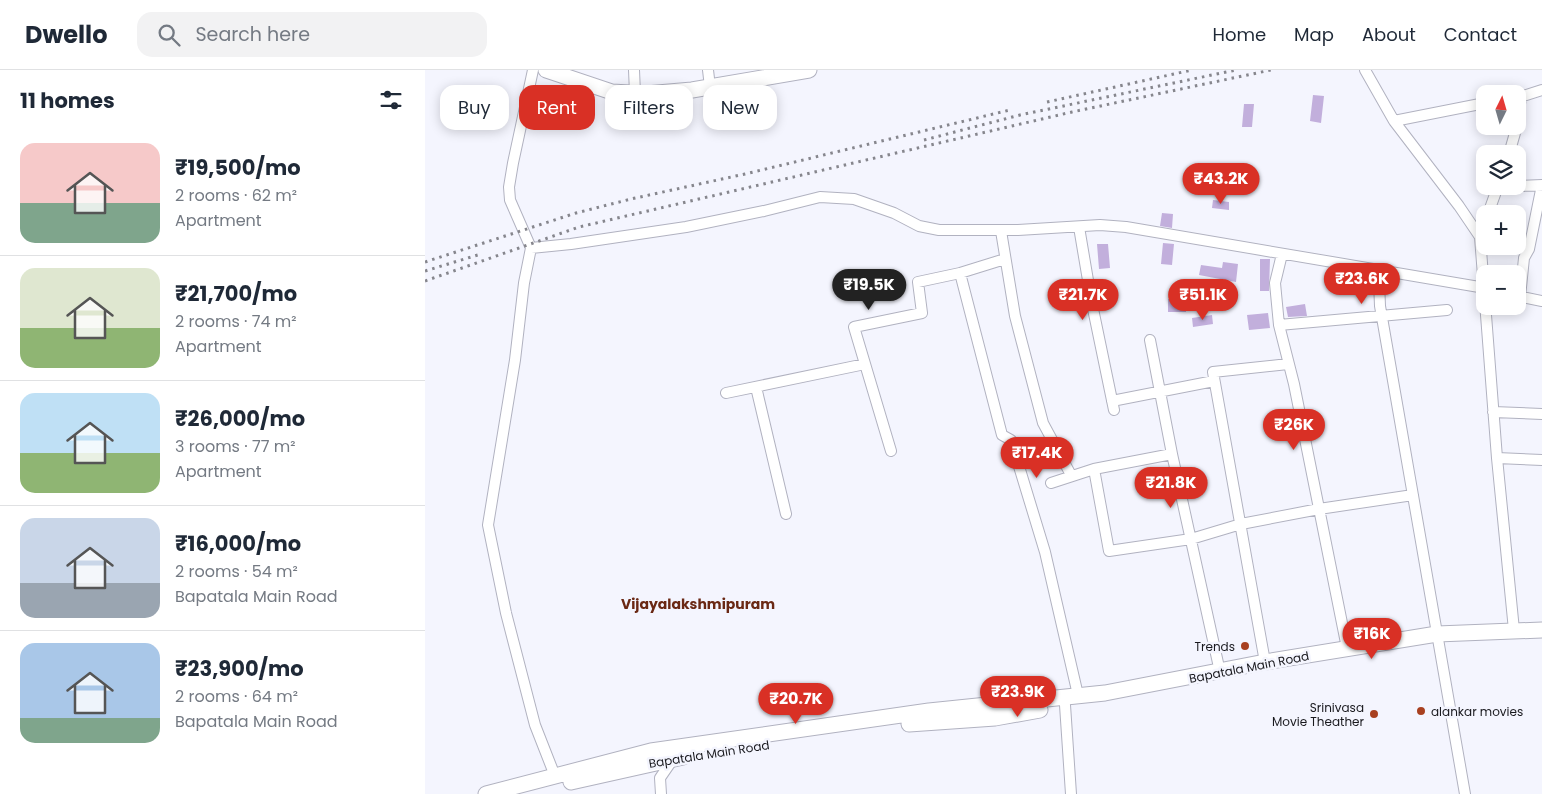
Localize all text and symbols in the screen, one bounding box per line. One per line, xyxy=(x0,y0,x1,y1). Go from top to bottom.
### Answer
search box xyxy=(137,12,487,57)
text: Dwello xyxy=(25,18,107,51)
icon: search xyxy=(155,21,183,49)
text: Search here xyxy=(195,21,310,48)
text: Home xyxy=(1212,22,1266,47)
text: Map xyxy=(1294,22,1334,47)
text: About xyxy=(1362,22,1416,47)
text: Contact xyxy=(1444,22,1517,47)
chip: Buy xyxy=(440,85,509,130)
chip: Rent xyxy=(519,85,595,130)
chip: Filters xyxy=(605,85,693,130)
chip: New xyxy=(703,85,777,130)
north arrow xyxy=(1476,85,1526,135)
map controls xyxy=(1476,85,1526,315)
text: 11 homes xyxy=(20,86,115,115)
icon: filters xyxy=(377,86,405,114)
button: layers xyxy=(1476,145,1526,195)
text: ₹19,500/mo xyxy=(175,153,301,182)
pin: ₹43.2K xyxy=(1180,162,1262,205)
icon: home xyxy=(60,163,120,223)
text: ₹43.2K xyxy=(1194,167,1248,190)
text: 2 rooms · 62 m² xyxy=(175,184,297,207)
button: + xyxy=(1476,205,1526,255)
text: Apartment xyxy=(175,209,262,232)
pin: ₹23.6K xyxy=(1321,262,1403,305)
button: − xyxy=(1476,265,1526,315)
text: ₹23.6K xyxy=(1335,267,1389,290)
pin: ₹19.5K xyxy=(828,268,910,311)
text: ₹19.5K xyxy=(843,273,895,296)
pin: ₹21.7K xyxy=(1042,278,1124,321)
pin: ₹51.1K xyxy=(1162,278,1244,321)
text: ₹21,700/mo xyxy=(175,279,297,308)
text: ₹21.7K xyxy=(1059,283,1107,306)
text: ₹51.1K xyxy=(1179,283,1227,306)
icon: home xyxy=(60,288,120,348)
text: 2 rooms · 74 m² xyxy=(175,310,297,333)
text: Apartment xyxy=(175,335,262,358)
text: ₹26,000/mo xyxy=(175,404,305,433)
pin: ₹26K xyxy=(1264,408,1324,451)
icon: home xyxy=(60,413,120,473)
text: ₹26K xyxy=(1274,413,1314,436)
text: 3 rooms · 77 m² xyxy=(175,435,295,458)
pin: ₹17.4K xyxy=(996,436,1078,479)
text: ₹17.4K xyxy=(1012,441,1062,464)
text: Apartment xyxy=(175,460,262,483)
pin: ₹21.8K xyxy=(1130,466,1212,509)
text: ₹21.8K xyxy=(1146,471,1196,494)
text: ₹16,000/mo xyxy=(175,529,301,558)
icon: home xyxy=(60,538,120,598)
text: 2 rooms · 54 m² xyxy=(175,560,298,583)
text: Bapatala Main Road xyxy=(175,585,338,608)
district label: Vijayalakshmipuram xyxy=(621,594,775,614)
pin: ₹16K xyxy=(1342,618,1402,660)
text: ₹16K xyxy=(1354,622,1390,645)
place label: Trends xyxy=(1195,638,1235,655)
marker: Trends xyxy=(1239,640,1251,652)
street label: Bapatala Main Road xyxy=(1188,647,1310,687)
text: ₹23,900/mo xyxy=(175,654,304,683)
icon: home xyxy=(60,663,120,723)
pin: ₹23.9K xyxy=(977,676,1059,718)
text: ₹23.9K xyxy=(991,680,1045,703)
pin: ₹20.7K xyxy=(755,682,837,725)
text: 2 rooms · 64 m² xyxy=(175,685,298,708)
text: ₹20.7K xyxy=(769,687,823,710)
place label: Srinivasa Movie Theather xyxy=(1272,699,1365,730)
place label: alankar movies xyxy=(1431,703,1523,720)
marker: alankar movies xyxy=(1415,705,1427,717)
marker: Srinivasa Movie Theather xyxy=(1368,708,1380,720)
text: Bapatala Main Road xyxy=(175,710,338,733)
street label: Bapatala Main Road xyxy=(647,736,771,772)

